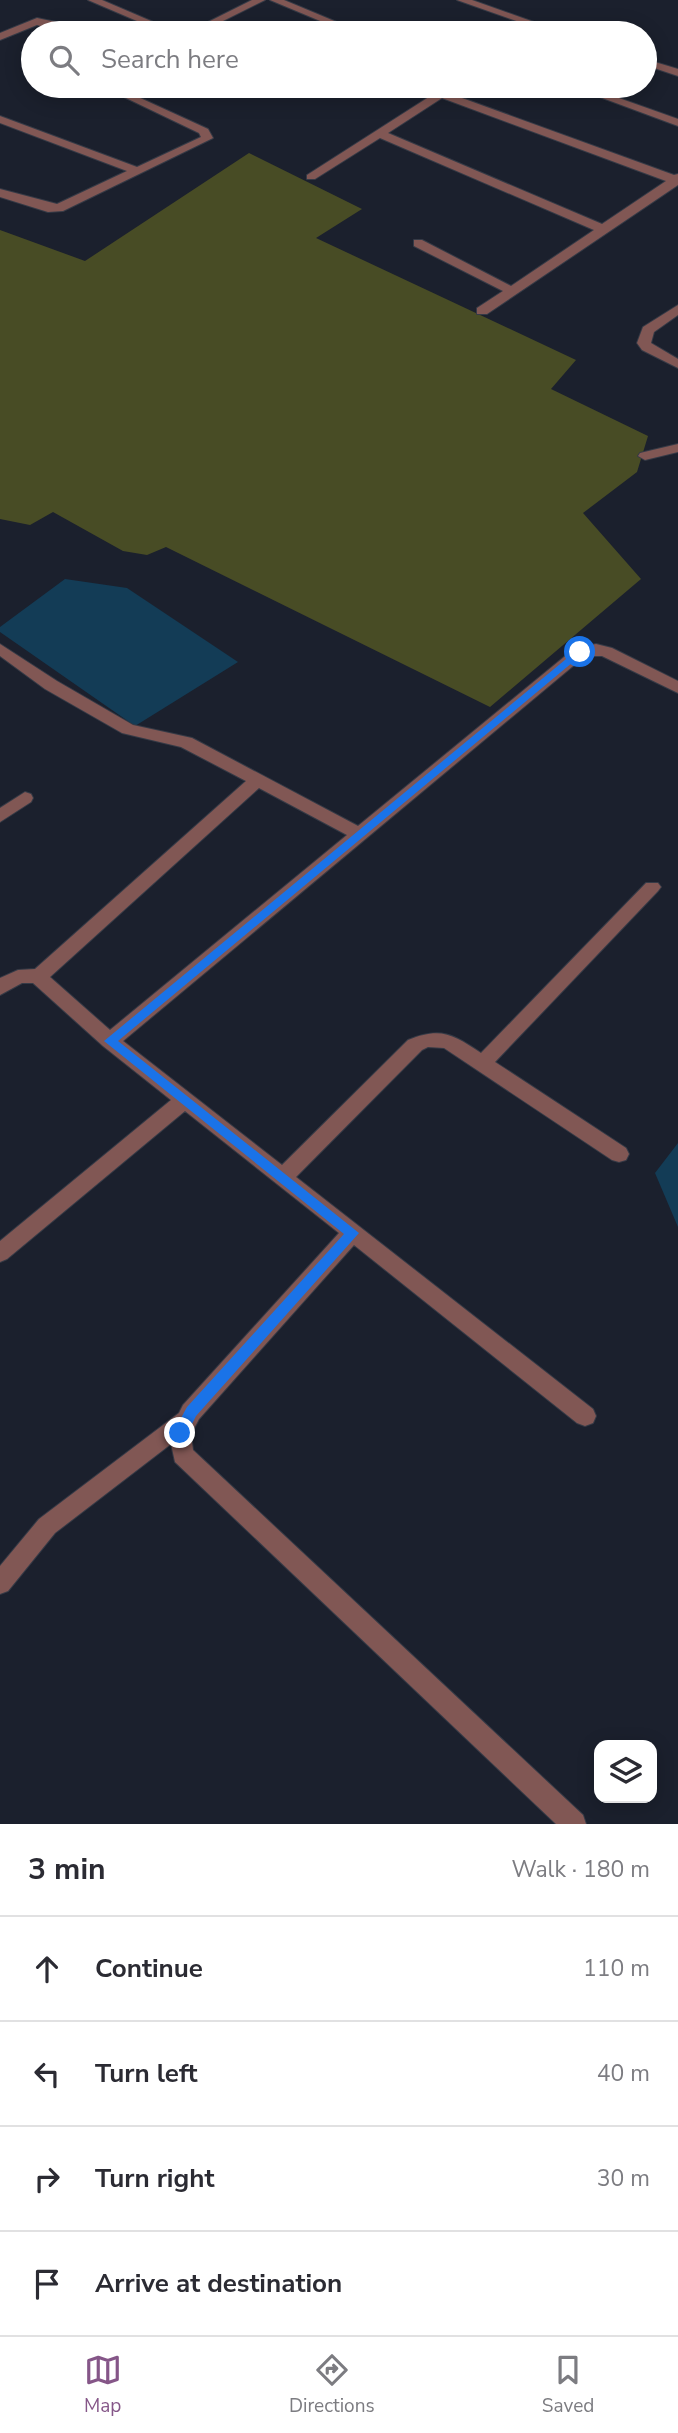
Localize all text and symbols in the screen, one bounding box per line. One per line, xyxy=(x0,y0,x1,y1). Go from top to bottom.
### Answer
search box xyxy=(21,21,657,98)
icon: search xyxy=(45,41,83,79)
text: Search here xyxy=(101,42,239,77)
route start xyxy=(564,636,595,667)
route end xyxy=(164,1417,195,1448)
map controls xyxy=(594,1740,657,1803)
button: layers xyxy=(594,1740,657,1803)
text: 3 min xyxy=(28,1849,106,1890)
text: Walk · 180 m xyxy=(511,1854,650,1885)
icon: ahead xyxy=(28,1950,66,1988)
text: Continue xyxy=(95,1951,203,1986)
text: 110 m xyxy=(583,1953,650,1984)
icon: left xyxy=(28,2055,66,2093)
text: Turn left xyxy=(95,2056,198,2091)
text: 40 m xyxy=(597,2058,650,2089)
icon: right xyxy=(28,2160,66,2198)
text: Turn right xyxy=(95,2161,214,2196)
text: 30 m xyxy=(597,2163,650,2194)
icon: arrive xyxy=(28,2265,66,2303)
text: Arrive at destination xyxy=(95,2266,342,2301)
tab: Map xyxy=(84,2351,122,2419)
tab: Directions xyxy=(289,2351,375,2419)
tab: Saved xyxy=(542,2351,594,2419)

